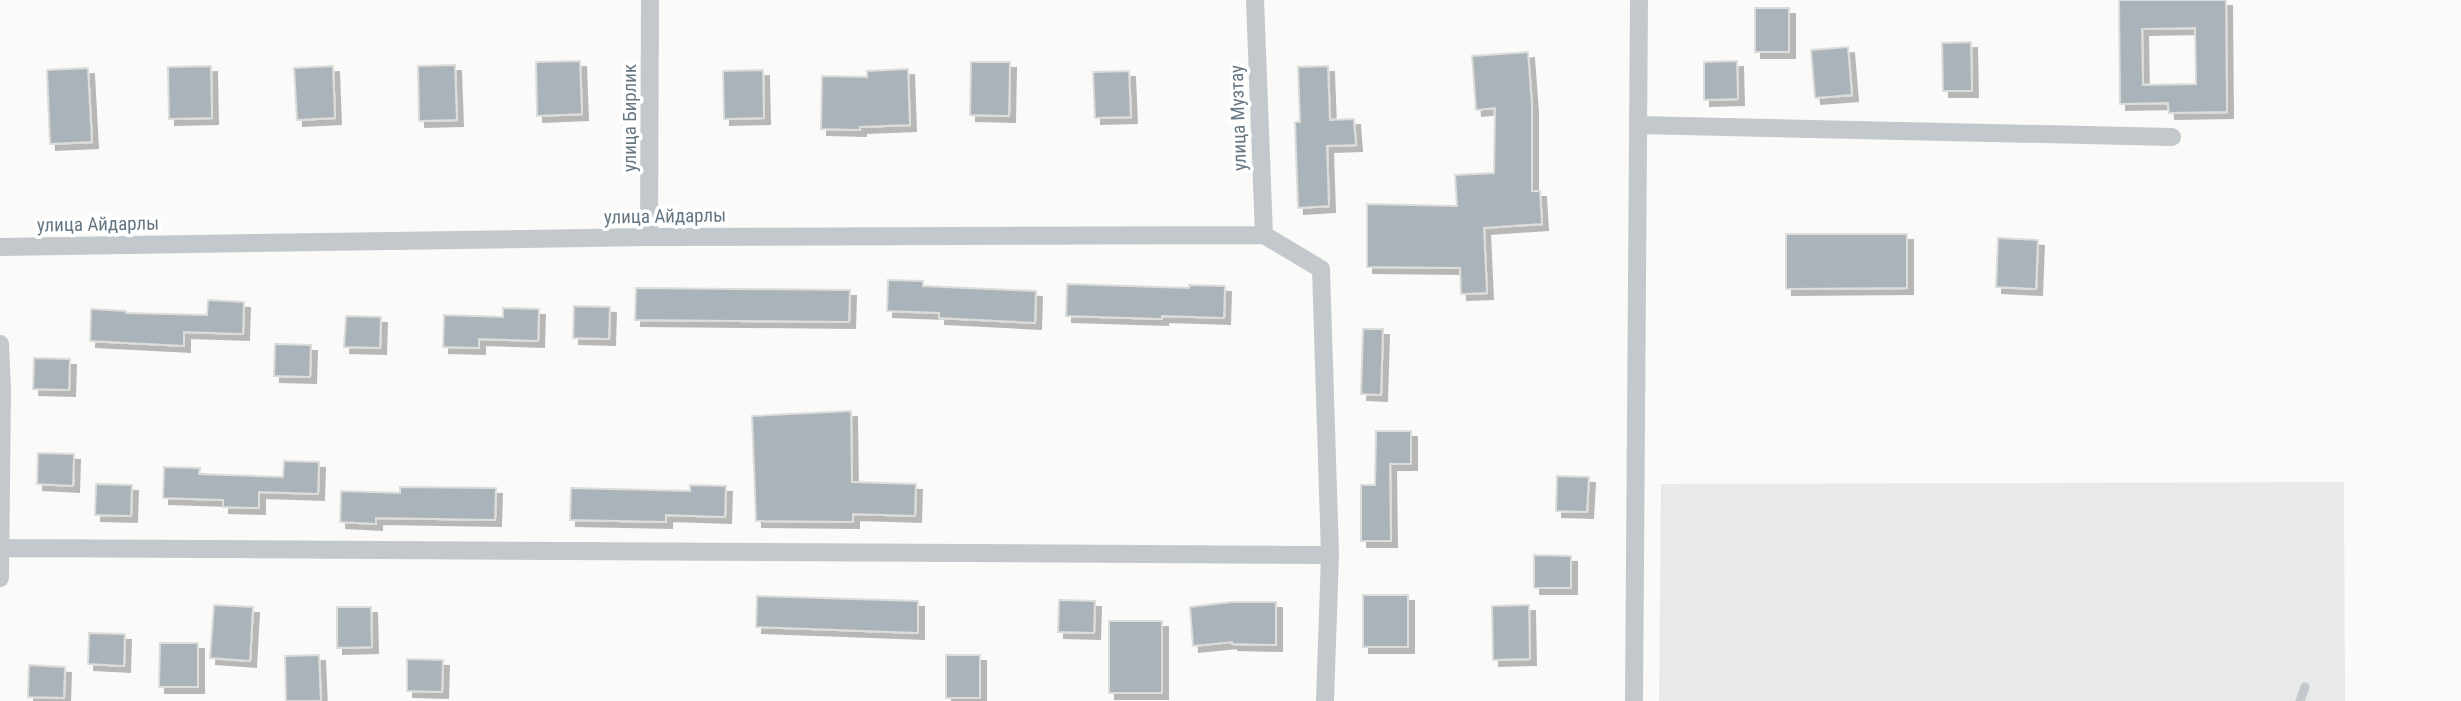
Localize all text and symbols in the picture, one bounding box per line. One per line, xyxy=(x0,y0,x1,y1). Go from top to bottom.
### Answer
street label: улица Бирлик xyxy=(618,64,641,172)
street label: улица Музтау xyxy=(1225,65,1251,171)
street label: улица Айдарлы xyxy=(604,203,726,229)
street label: улица Айдарлы xyxy=(37,211,159,237)

